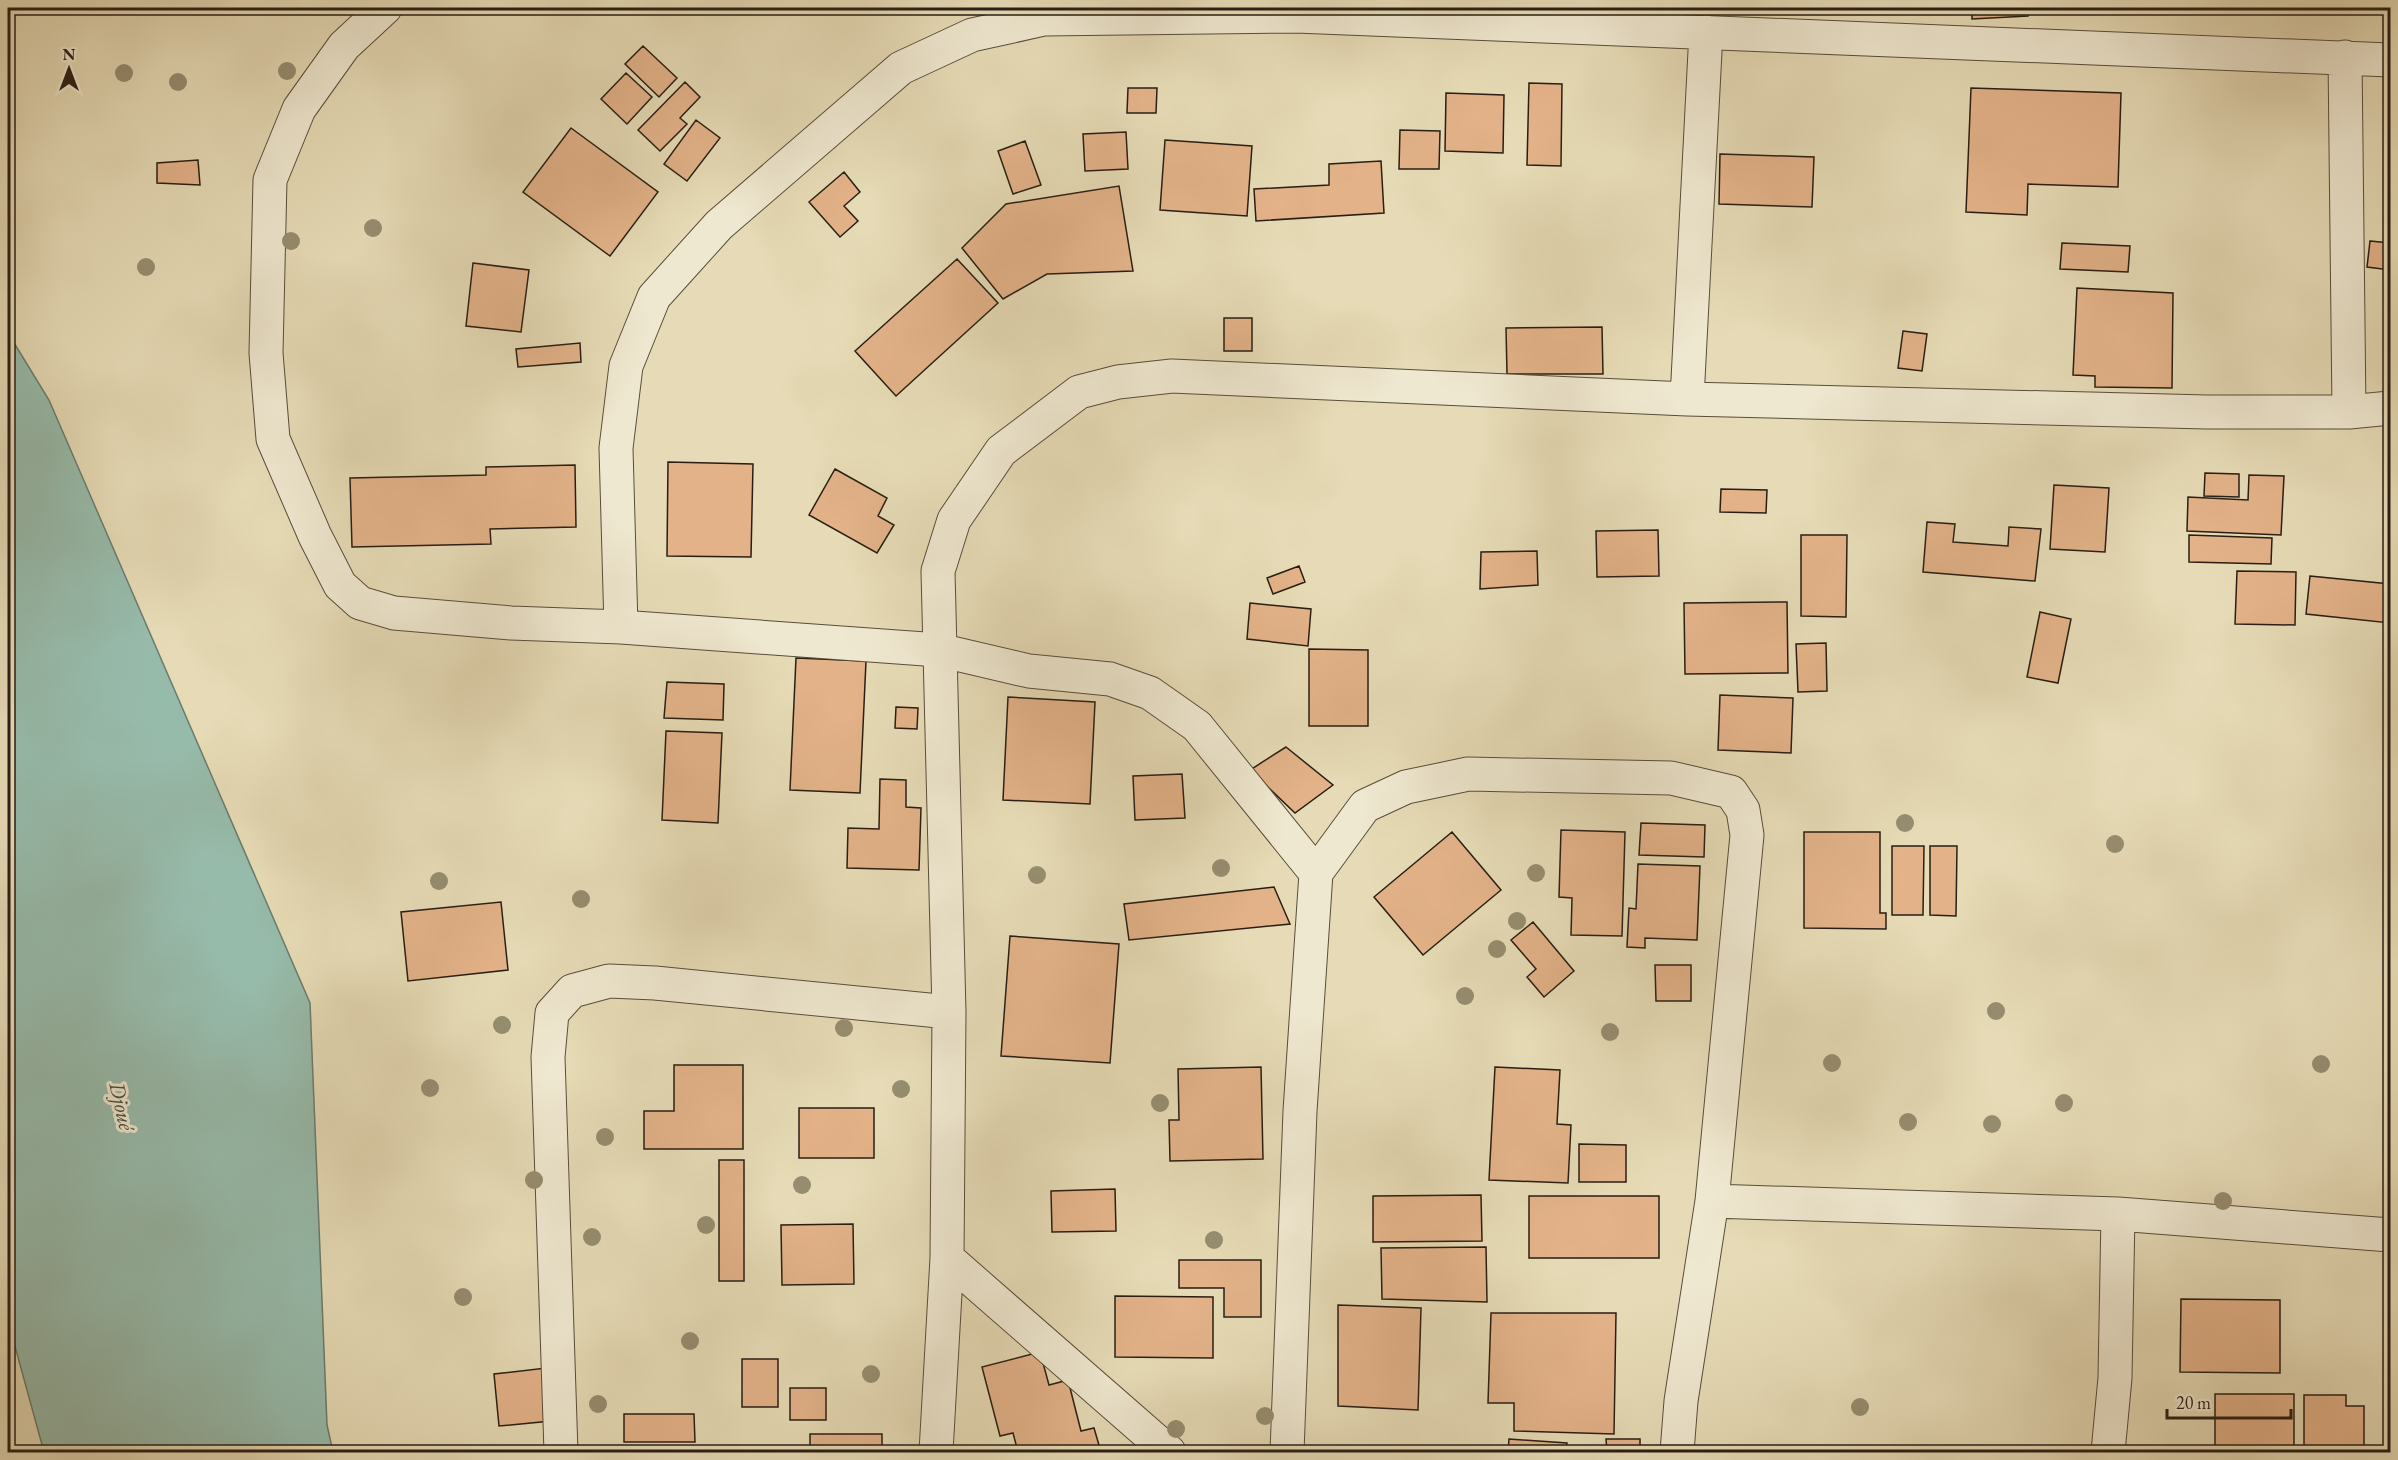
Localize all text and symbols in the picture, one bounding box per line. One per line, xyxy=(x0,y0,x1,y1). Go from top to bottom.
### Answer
north arrow xyxy=(39,39,99,99)
text: N xyxy=(63,44,76,65)
water label: Djoué xyxy=(102,1078,142,1135)
scale bar xyxy=(2167,1382,2292,1420)
text: 20 m xyxy=(2176,1391,2211,1414)

